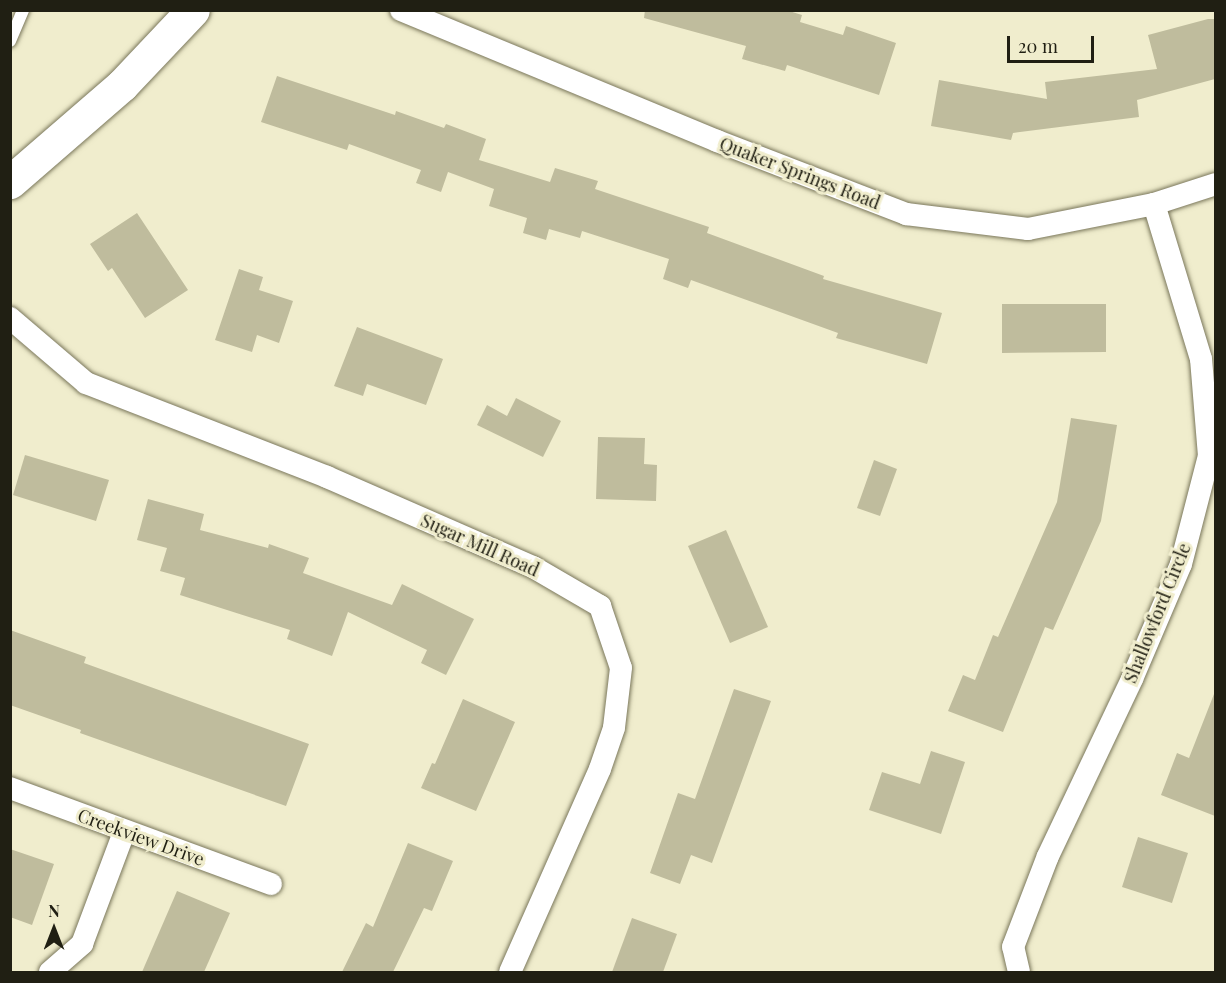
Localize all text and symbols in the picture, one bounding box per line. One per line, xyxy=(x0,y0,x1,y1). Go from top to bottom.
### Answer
scale bar xyxy=(1010,24,1097,62)
text: 20 m xyxy=(1018,34,1058,58)
street label: Quaker Springs Road xyxy=(716,132,884,214)
street label: Sugar Mill Road xyxy=(417,509,543,581)
street label: Shallowford Circle xyxy=(1119,540,1195,686)
street label: Creekview Drive xyxy=(75,804,207,870)
north arrow xyxy=(24,899,84,959)
text: N xyxy=(48,900,60,921)

